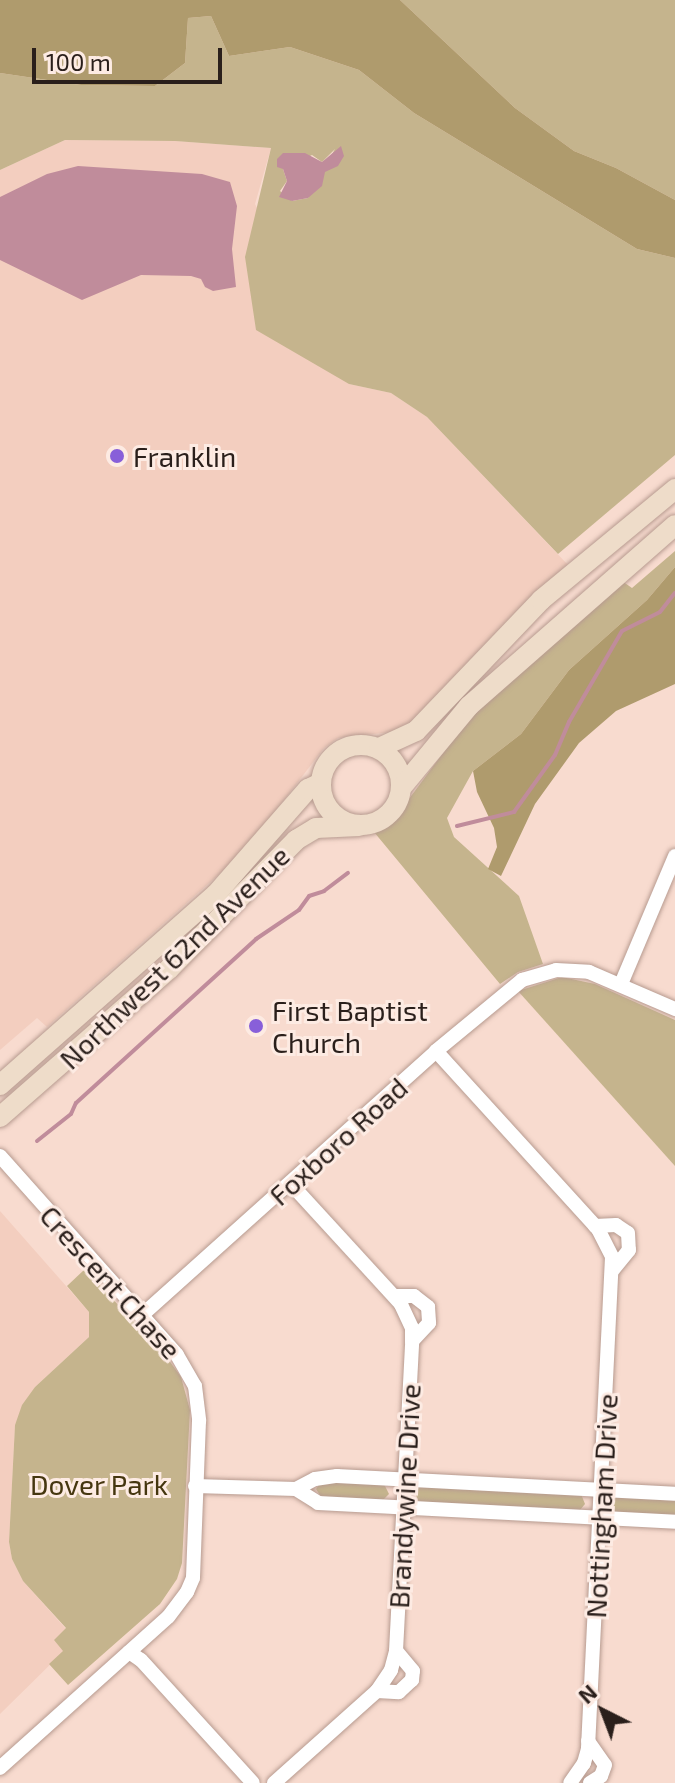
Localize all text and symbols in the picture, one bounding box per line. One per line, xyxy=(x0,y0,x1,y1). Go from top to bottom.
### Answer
scale bar xyxy=(36,32,226,82)
text: 100 m xyxy=(46,47,111,76)
place label: Franklin xyxy=(133,439,236,473)
marker: Franklin xyxy=(108,447,126,465)
street label: Northwest 62nd Avenue xyxy=(52,838,296,1076)
place label: First Baptist Church xyxy=(272,993,428,1059)
marker: First Baptist Church xyxy=(247,1017,265,1035)
street label: Foxboro Road xyxy=(262,1070,414,1212)
street label: Crescent Chase xyxy=(33,1198,189,1366)
street label: Brandywine Drive xyxy=(381,1383,427,1609)
street label: Nottingham Drive xyxy=(578,1393,624,1619)
park label: Dover Park xyxy=(30,1467,168,1501)
north arrow xyxy=(563,1671,643,1751)
text: N xyxy=(572,1678,602,1708)

